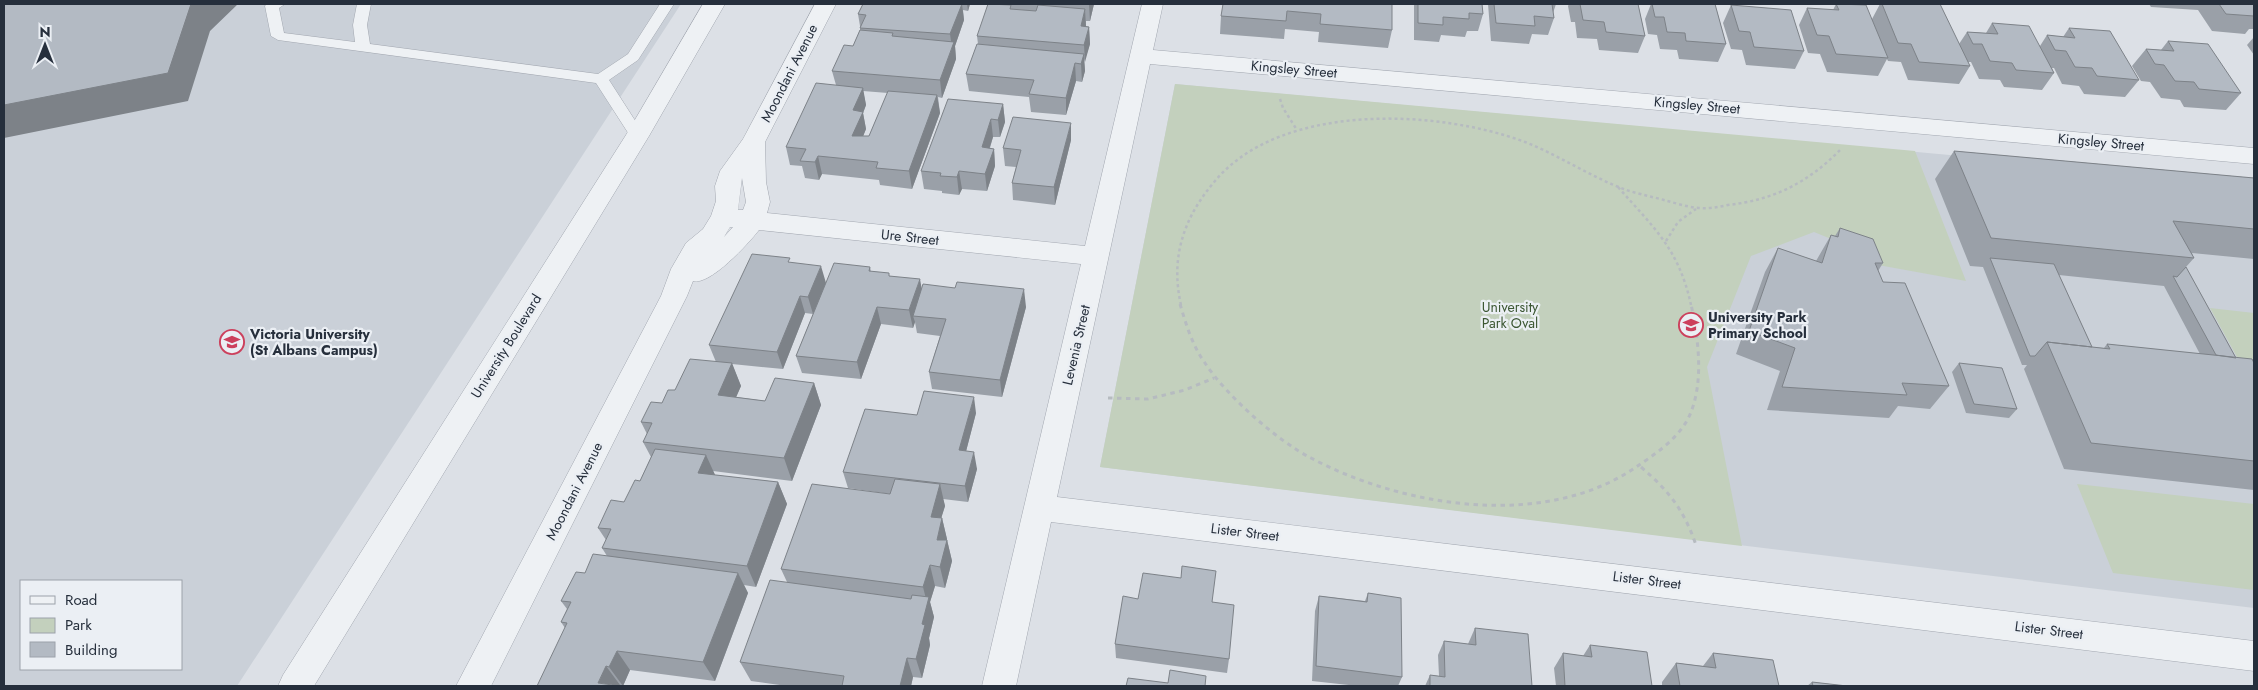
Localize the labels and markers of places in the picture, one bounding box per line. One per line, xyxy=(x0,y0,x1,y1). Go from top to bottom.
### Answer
place label: University Park Primary School xyxy=(1708,307,1807,343)
school or university icon: University Park Primary School xyxy=(1678,312,1704,338)
place label: Victoria University (St Albans Campus) xyxy=(249,324,378,360)
school or university icon: Victoria University (St Albans Campus) xyxy=(219,329,245,355)

